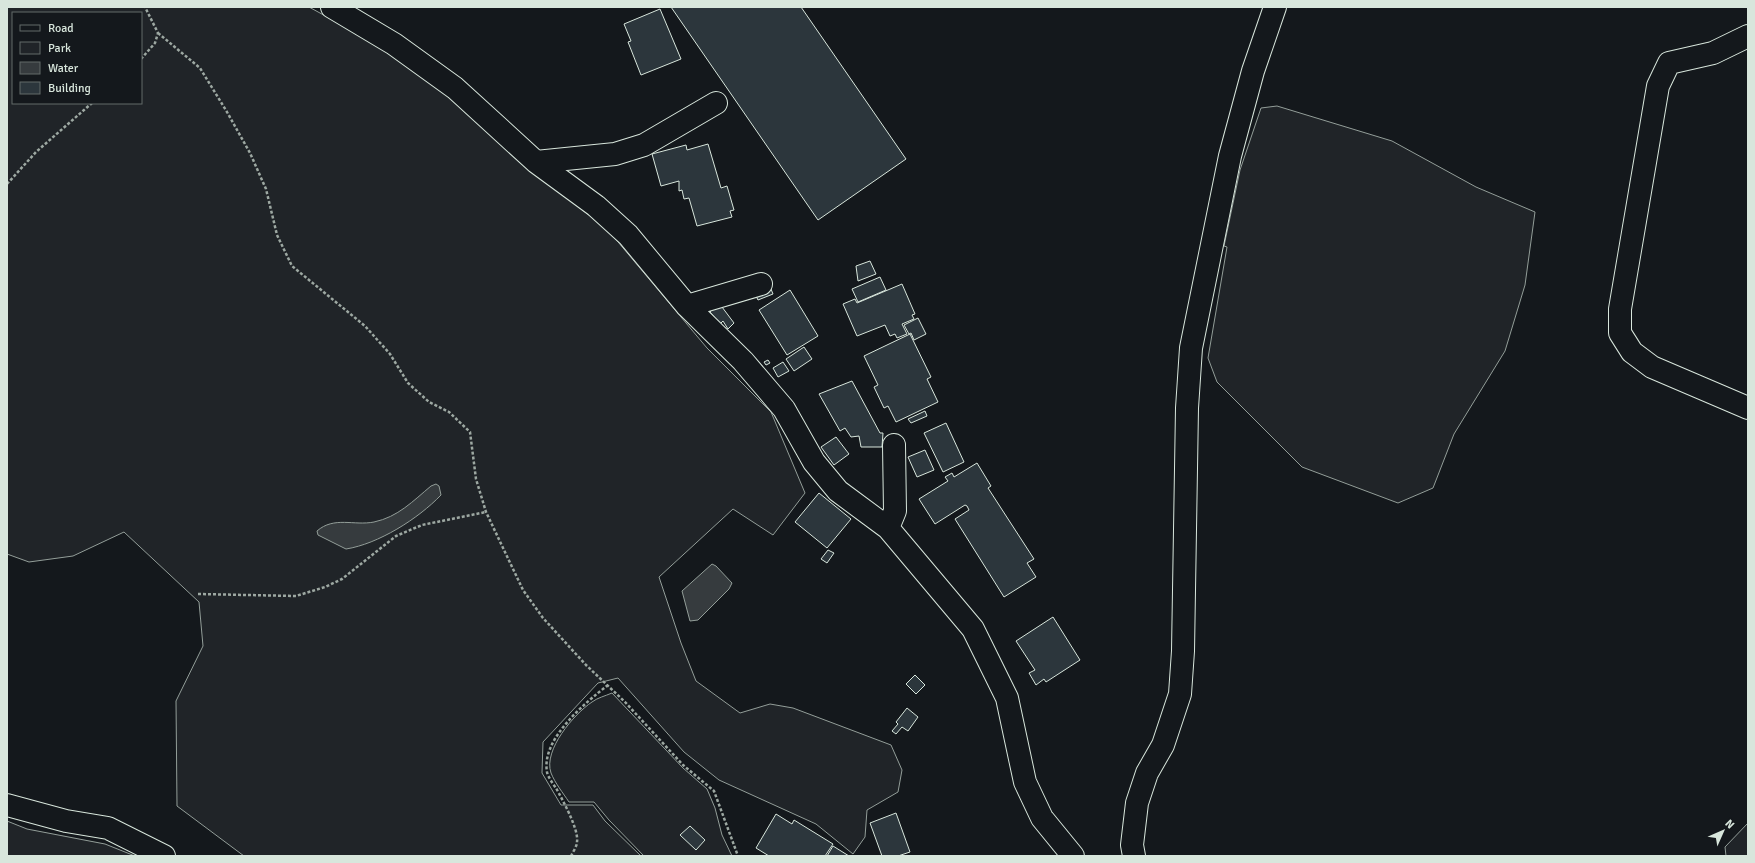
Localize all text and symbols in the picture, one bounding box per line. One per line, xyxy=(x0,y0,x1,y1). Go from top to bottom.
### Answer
legend xyxy=(12,12,142,104)
text: Road xyxy=(48,21,74,36)
text: Park xyxy=(48,41,71,56)
text: Water xyxy=(48,61,79,76)
text: Building xyxy=(48,81,91,96)
north arrow xyxy=(1703,811,1743,851)
text: N xyxy=(1722,817,1737,832)

